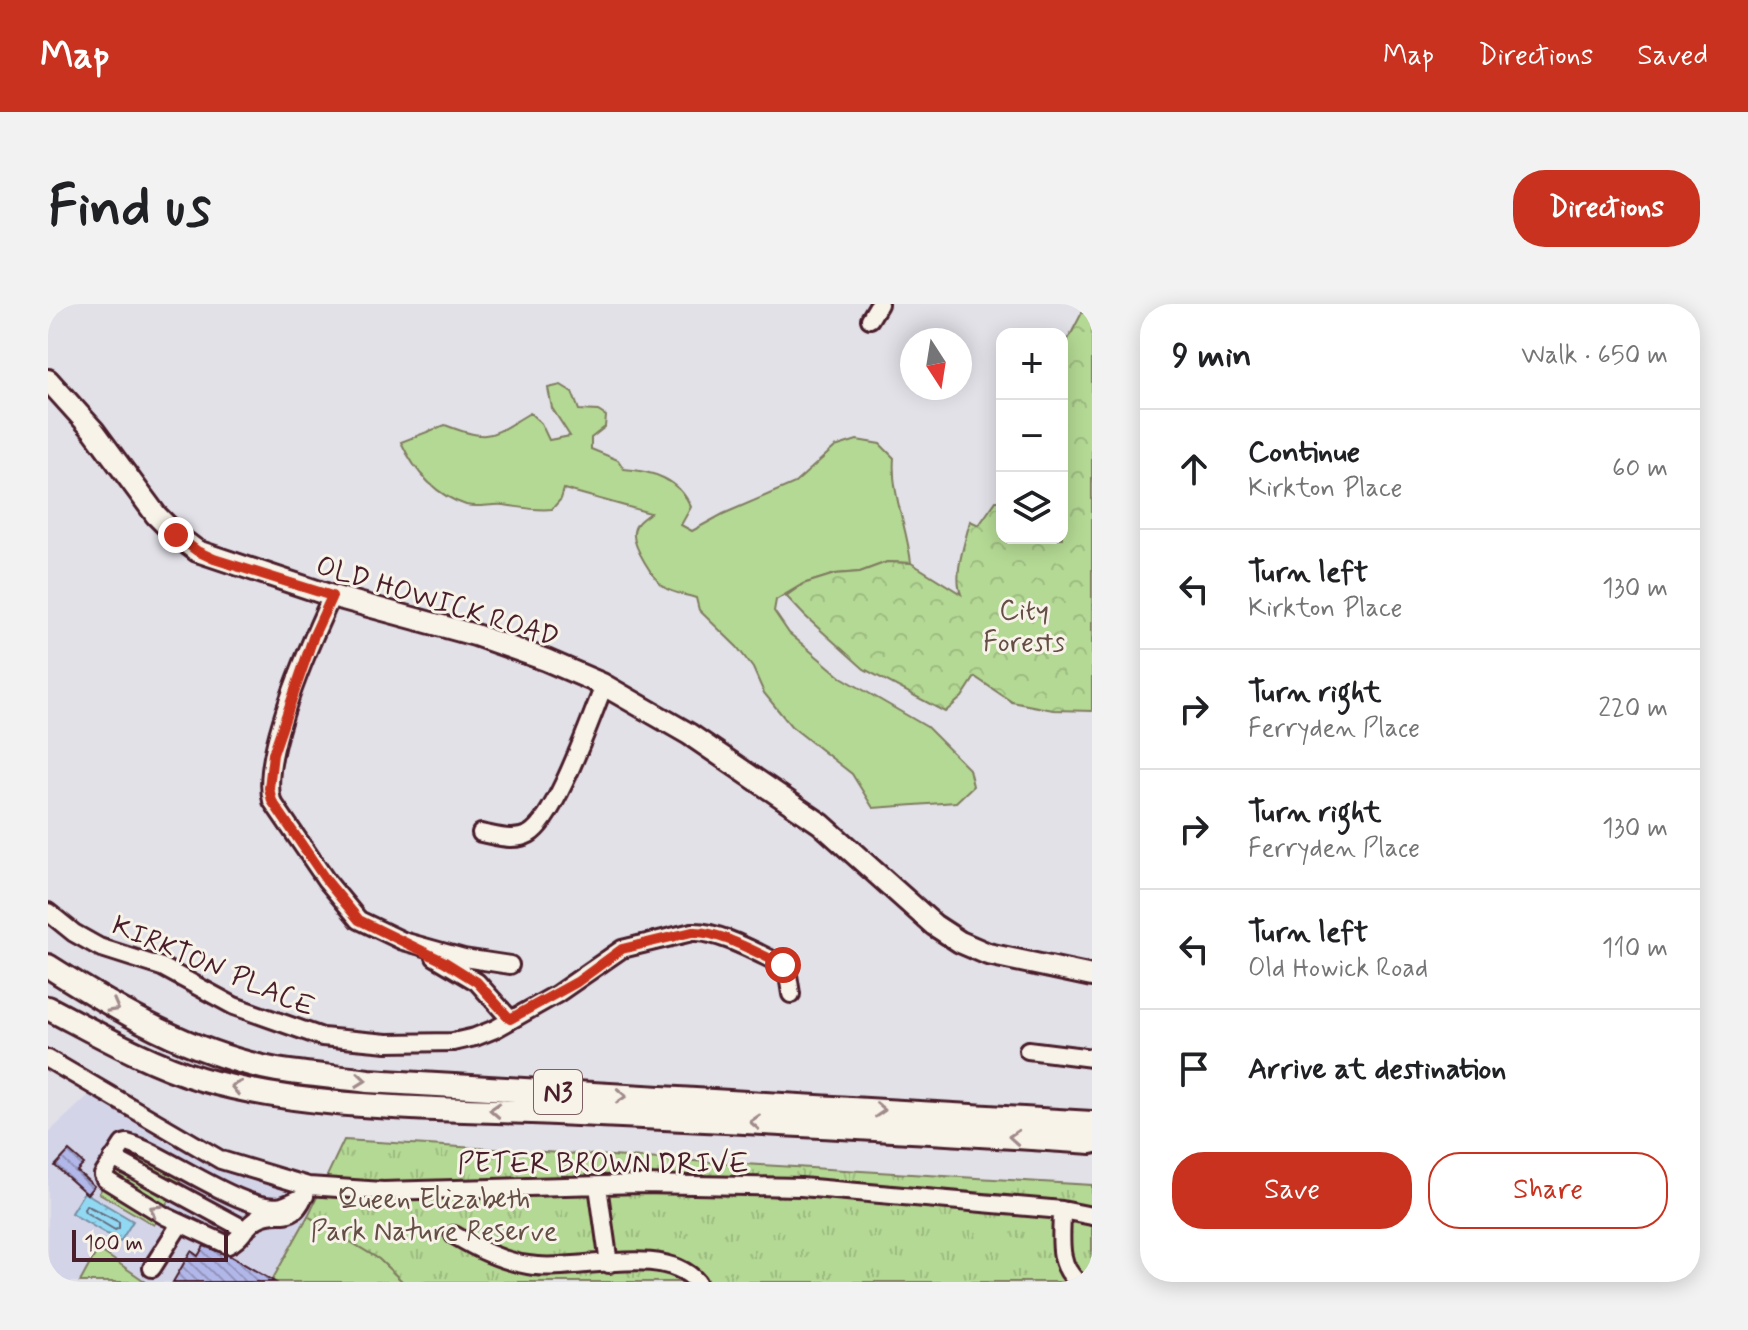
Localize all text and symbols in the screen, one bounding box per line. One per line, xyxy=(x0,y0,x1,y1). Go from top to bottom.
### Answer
text: Map xyxy=(40,32,110,81)
text: Map xyxy=(1383,38,1434,75)
text: Directions xyxy=(1478,38,1593,75)
text: Saved xyxy=(1637,38,1708,75)
button: Directions xyxy=(1513,170,1700,247)
text: Find us xyxy=(48,172,211,245)
north arrow xyxy=(900,328,972,400)
map controls xyxy=(996,328,1068,544)
button: + xyxy=(996,328,1068,400)
text: 9 min xyxy=(1172,334,1252,379)
text: Walk · 650 m xyxy=(1521,339,1668,373)
button: − xyxy=(996,400,1068,472)
text: Continue xyxy=(1248,433,1360,472)
icon: ahead xyxy=(1172,447,1216,491)
text: 60 m xyxy=(1612,452,1668,486)
button: layers xyxy=(996,472,1068,544)
text: Kirkton Place xyxy=(1248,472,1403,506)
route end xyxy=(158,517,194,553)
street label: OLD HOWICK ROAD xyxy=(311,548,563,657)
text: Turn left xyxy=(1248,553,1368,592)
icon: left xyxy=(1172,567,1216,611)
text: 130 m xyxy=(1602,572,1668,606)
text: Kirkton Place xyxy=(1248,592,1403,626)
park label: City Forests xyxy=(983,593,1065,662)
text: Turn right xyxy=(1248,673,1381,712)
icon: right xyxy=(1172,687,1216,731)
text: 220 m xyxy=(1598,692,1668,726)
text: Ferryden Place xyxy=(1248,712,1420,746)
text: Turn right xyxy=(1248,793,1381,832)
icon: right xyxy=(1172,807,1216,851)
text: 130 m xyxy=(1602,812,1668,846)
text: Ferryden Place xyxy=(1248,832,1420,866)
street label: KIRKTON PLACE xyxy=(106,908,320,1027)
text: Turn left xyxy=(1248,913,1368,952)
icon: left xyxy=(1172,927,1216,971)
text: 110 m xyxy=(1602,932,1668,966)
route start xyxy=(765,947,801,983)
text: Old Howick Road xyxy=(1248,952,1428,986)
one-way arrow xyxy=(106,997,120,1013)
icon: arrive xyxy=(1172,1047,1216,1091)
text: Arrive at destination xyxy=(1248,1050,1506,1089)
road number: N3 xyxy=(534,1070,582,1114)
one-way arrow xyxy=(354,1071,368,1088)
one-way arrow xyxy=(230,1079,244,1096)
one-way arrow xyxy=(615,1087,628,1104)
one-way arrow xyxy=(874,1101,887,1118)
one-way arrow xyxy=(488,1102,501,1119)
one-way arrow xyxy=(748,1114,761,1131)
one-way arrow xyxy=(1007,1129,1020,1146)
street label: PETER BROWN DRIVE xyxy=(457,1146,749,1183)
button: Save xyxy=(1172,1152,1412,1229)
button: Share xyxy=(1428,1152,1668,1229)
park label: Queen Elizabeth Park Nature Reserve xyxy=(310,1182,558,1251)
one-way arrow xyxy=(149,1204,163,1219)
scale bar xyxy=(72,1226,228,1262)
text: 100 m xyxy=(84,1230,143,1258)

